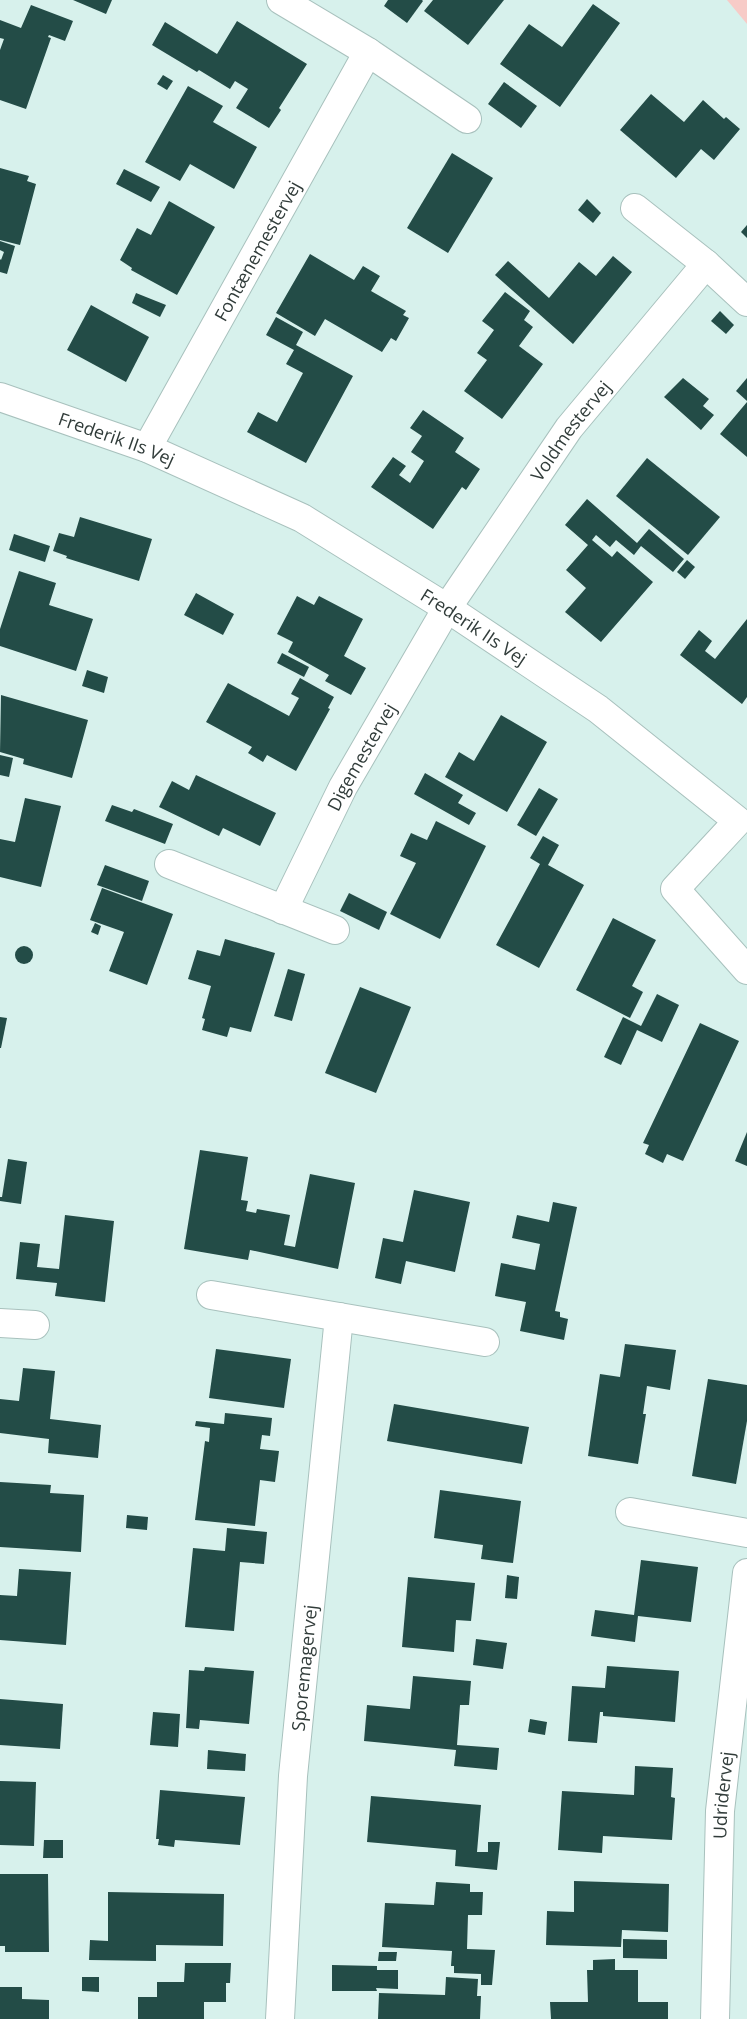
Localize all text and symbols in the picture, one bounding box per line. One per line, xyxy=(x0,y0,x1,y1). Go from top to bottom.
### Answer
street label: Fontænemestervej xyxy=(208,176,306,325)
street label: Voldmestervej xyxy=(525,375,616,486)
street label: Frederik IIs Vej xyxy=(55,406,179,471)
street label: Frederik IIs Vej xyxy=(416,583,532,670)
street label: Digemestervej xyxy=(321,699,401,815)
street label: Sporemagervej xyxy=(286,1604,322,1732)
street label: Udridervej xyxy=(707,1750,739,1839)

